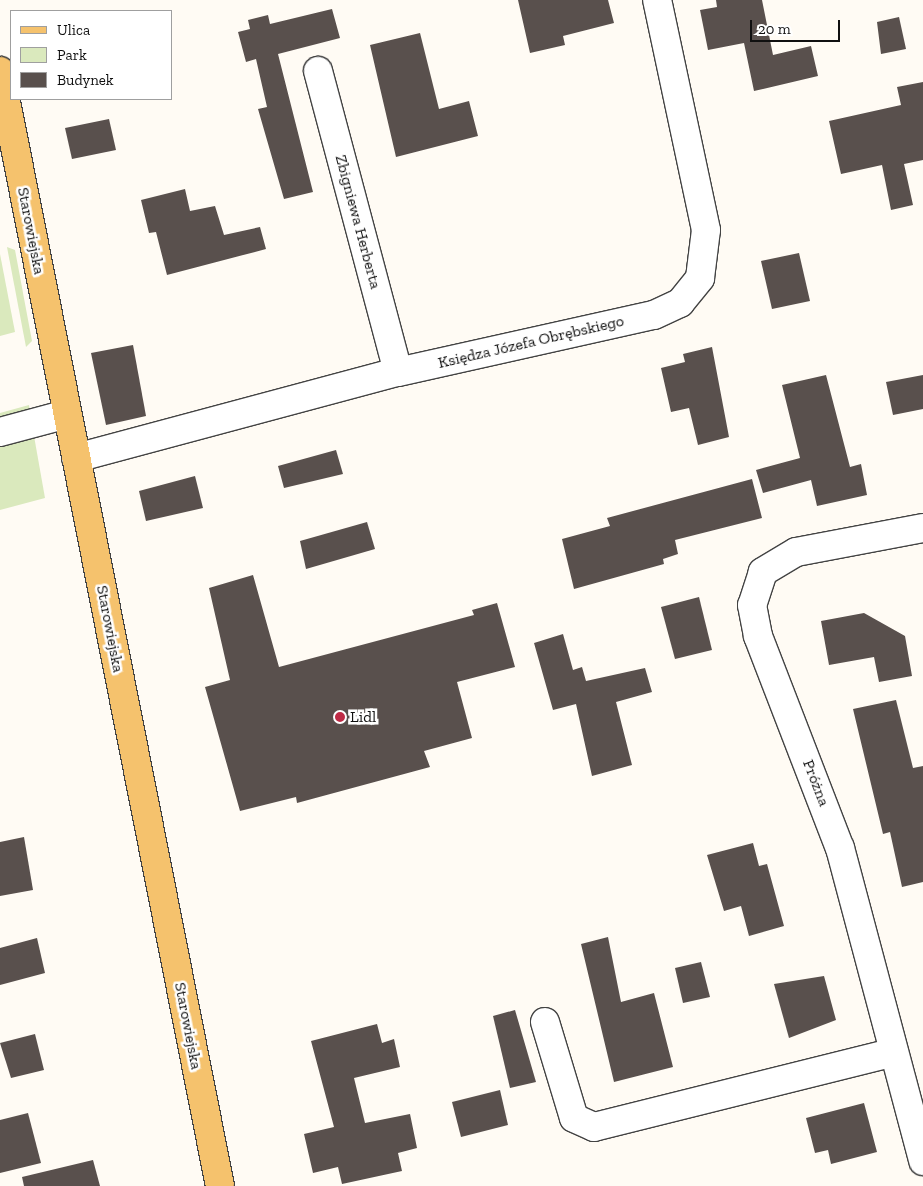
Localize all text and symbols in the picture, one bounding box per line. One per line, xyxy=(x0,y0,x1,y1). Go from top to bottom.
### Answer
legend xyxy=(10,10,172,100)
scale bar xyxy=(753,10,843,42)
text: 20 m xyxy=(758,20,791,38)
text: Ulica xyxy=(57,21,90,39)
text: Park xyxy=(57,46,87,64)
text: Budynek xyxy=(57,71,114,89)
street label: Zbigniewa Herberta xyxy=(331,153,385,291)
street label: Starowiejska xyxy=(13,186,49,276)
street label: Księdza Józefa Obrębskiego xyxy=(436,311,626,373)
street label: Starowiejska xyxy=(92,584,128,674)
place label: Lidl xyxy=(350,707,376,727)
marker: Lidl xyxy=(334,711,346,723)
street label: Próżna xyxy=(798,757,834,809)
street label: Starowiejska xyxy=(170,981,206,1071)

